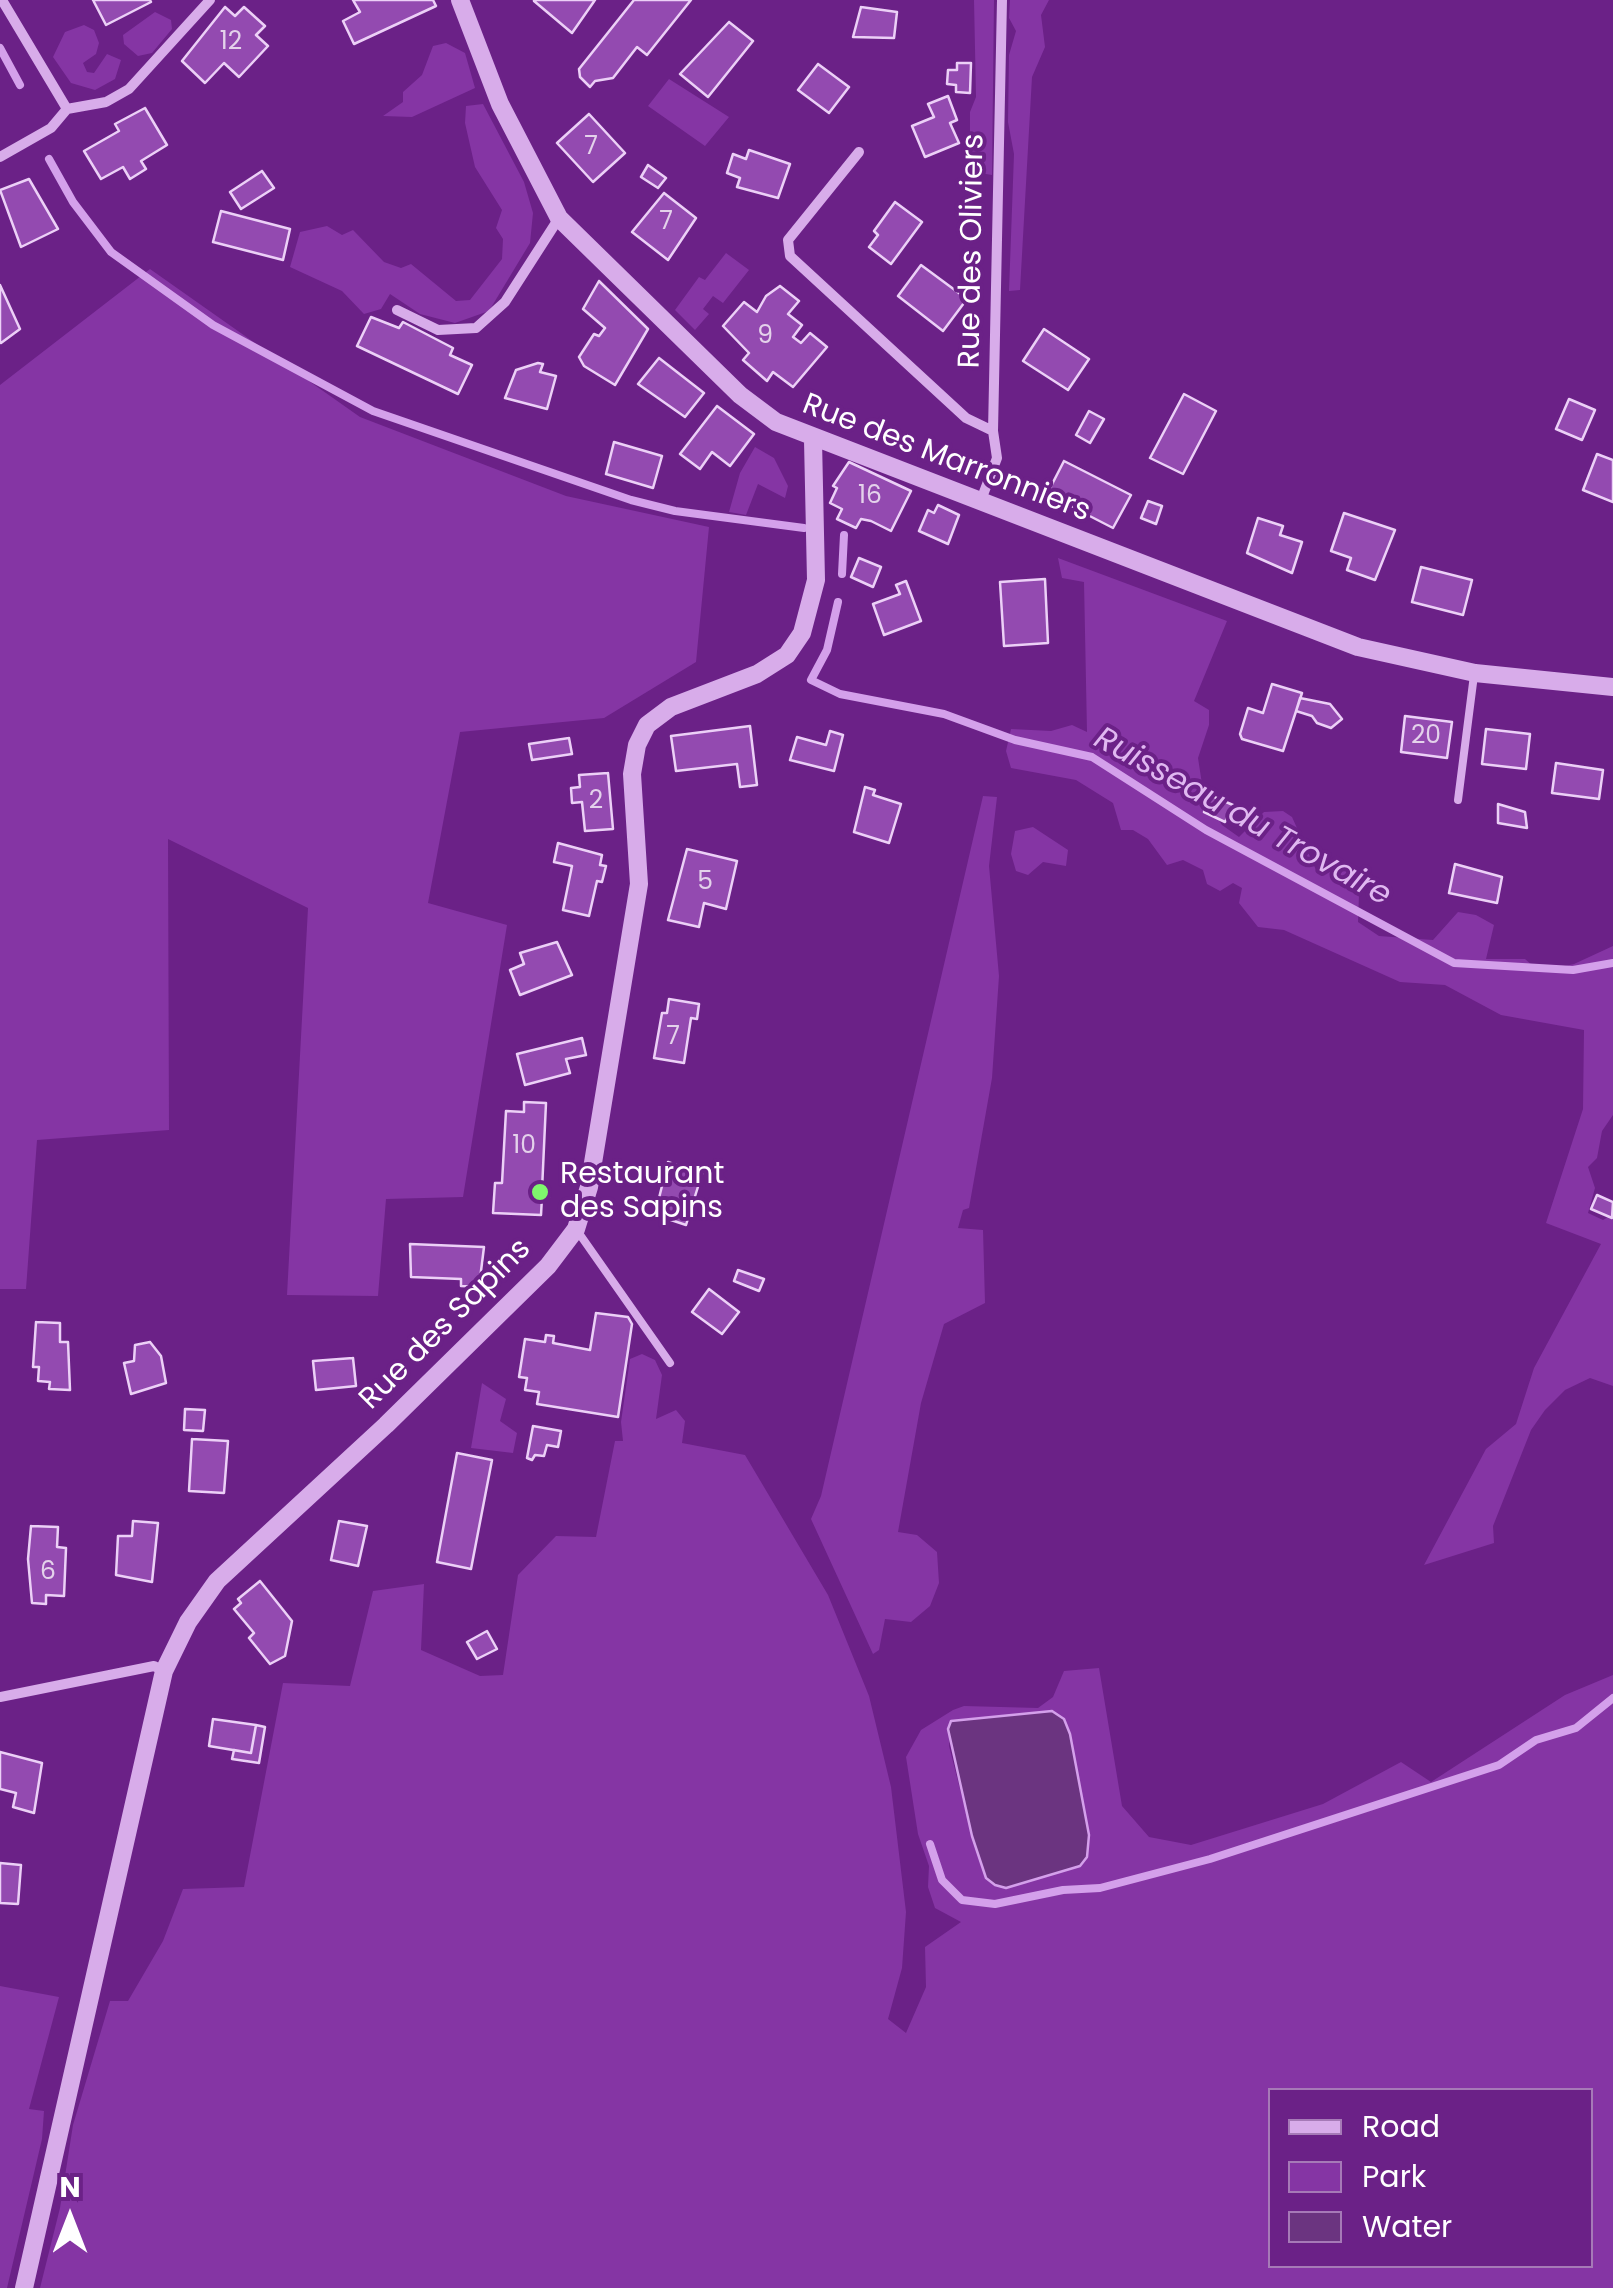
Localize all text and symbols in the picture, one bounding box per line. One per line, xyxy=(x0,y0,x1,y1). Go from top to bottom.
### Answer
house number: 12 xyxy=(220,28,242,58)
house number: 7 xyxy=(584,133,598,163)
street label: Rue des Oliviers xyxy=(953,133,993,369)
house number: 7 xyxy=(659,208,673,238)
house number: 9 xyxy=(757,322,773,352)
street label: Rue des Marronniers xyxy=(797,387,1095,531)
house number: 16 xyxy=(858,482,882,512)
water label: Ruisseau du Trovaire xyxy=(1087,720,1397,916)
house number: 20 xyxy=(1411,722,1441,752)
house number: 2 xyxy=(589,787,603,817)
house number: 5 xyxy=(697,868,713,898)
house number: 7 xyxy=(666,1023,680,1053)
house number: 10 xyxy=(512,1132,536,1162)
place label: Restaurant des Sapins xyxy=(560,1157,724,1228)
marker: Restaurant des Sapins xyxy=(529,1181,551,1203)
street label: Rue des Sapins xyxy=(353,1232,539,1418)
house number: 6 xyxy=(40,1558,56,1588)
legend xyxy=(1268,2088,1593,2268)
text: Road xyxy=(1362,2105,1440,2148)
text: Park xyxy=(1362,2155,1426,2198)
north arrow xyxy=(20,2168,120,2268)
text: N xyxy=(59,2168,81,2207)
text: Water xyxy=(1362,2205,1452,2248)

